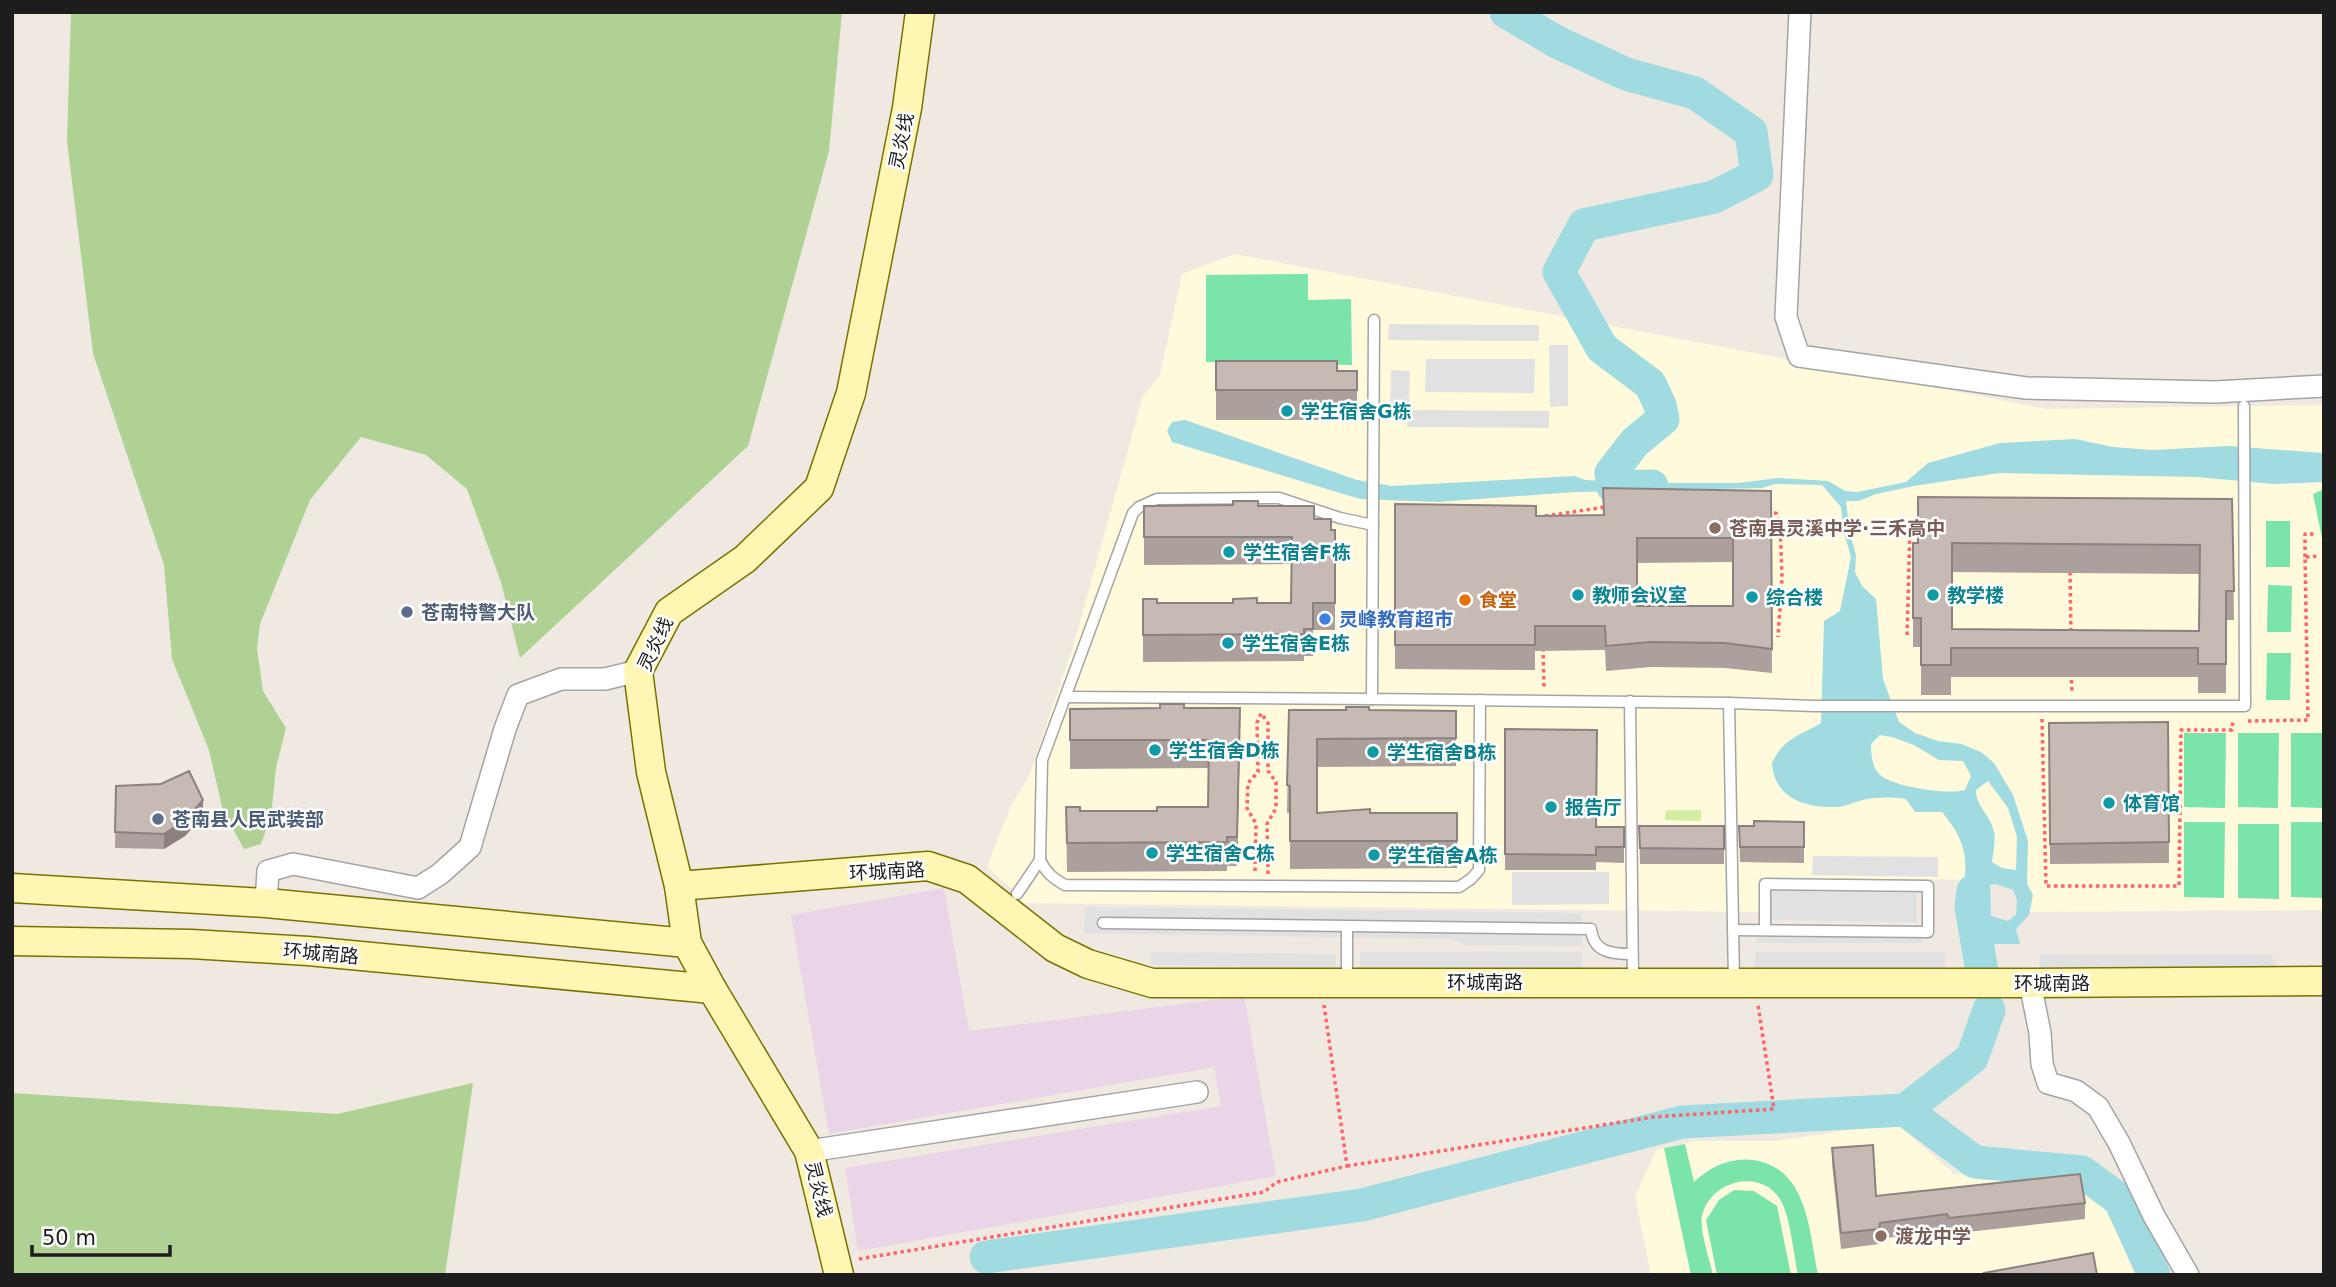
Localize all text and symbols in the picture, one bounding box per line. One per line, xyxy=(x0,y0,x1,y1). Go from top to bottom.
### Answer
street label: 灵炎线 xyxy=(885,111,917,171)
place label: 学生宿舍G栋 xyxy=(1301,400,1412,422)
marker: 学生宿舍G栋 xyxy=(1279,403,1295,419)
place label: 苍南县灵溪中学·三禾高中 xyxy=(1729,517,1945,539)
marker: 苍南县灵溪中学·三禾高中 xyxy=(1707,520,1723,536)
place label: 学生宿舍F栋 xyxy=(1243,541,1351,563)
marker: 学生宿舍F栋 xyxy=(1221,544,1237,560)
place label: 教师会议室 xyxy=(1592,584,1687,606)
place label: 教学楼 xyxy=(1947,584,2004,606)
place label: 综合楼 xyxy=(1766,586,1823,608)
marker: 教师会议室 xyxy=(1570,587,1586,603)
marker: 教学楼 xyxy=(1925,587,1941,603)
place label: 食堂 xyxy=(1479,589,1517,611)
marker: 综合楼 xyxy=(1744,589,1760,605)
marker: 食堂 xyxy=(1457,592,1473,608)
place label: 苍南特警大队 xyxy=(421,601,535,623)
marker: 苍南特警大队 xyxy=(399,604,415,620)
place label: 灵峰教育超市 xyxy=(1339,608,1453,630)
marker: 灵峰教育超市 xyxy=(1317,611,1333,627)
street label: 灵炎线 xyxy=(633,614,677,674)
place label: 学生宿舍E栋 xyxy=(1242,632,1350,654)
marker: 学生宿舍E栋 xyxy=(1220,635,1236,651)
place label: 学生宿舍D栋 xyxy=(1169,739,1280,761)
place label: 学生宿舍B栋 xyxy=(1387,741,1496,763)
marker: 学生宿舍D栋 xyxy=(1147,742,1163,758)
marker: 学生宿舍B栋 xyxy=(1365,744,1381,760)
place label: 体育馆 xyxy=(2123,792,2180,814)
marker: 体育馆 xyxy=(2101,795,2117,811)
place label: 报告厅 xyxy=(1565,796,1622,818)
marker: 报告厅 xyxy=(1543,799,1559,815)
place label: 苍南县人民武装部 xyxy=(172,808,324,830)
marker: 苍南县人民武装部 xyxy=(150,811,166,827)
place label: 学生宿舍C栋 xyxy=(1166,842,1275,864)
place label: 学生宿舍A栋 xyxy=(1388,844,1498,866)
marker: 学生宿舍C栋 xyxy=(1144,845,1160,861)
marker: 学生宿舍A栋 xyxy=(1366,847,1382,863)
street label: 环城南路 xyxy=(848,858,926,884)
street label: 环城南路 xyxy=(282,939,360,967)
street label: 环城南路 xyxy=(1447,971,1523,993)
street label: 环城南路 xyxy=(2014,972,2090,994)
street label: 灵炎线 xyxy=(801,1159,837,1219)
scale bar xyxy=(32,1214,170,1258)
place label: 渡龙中学 xyxy=(1895,1225,1971,1247)
text: 50 m xyxy=(42,1226,96,1250)
marker: 渡龙中学 xyxy=(1873,1228,1889,1244)

